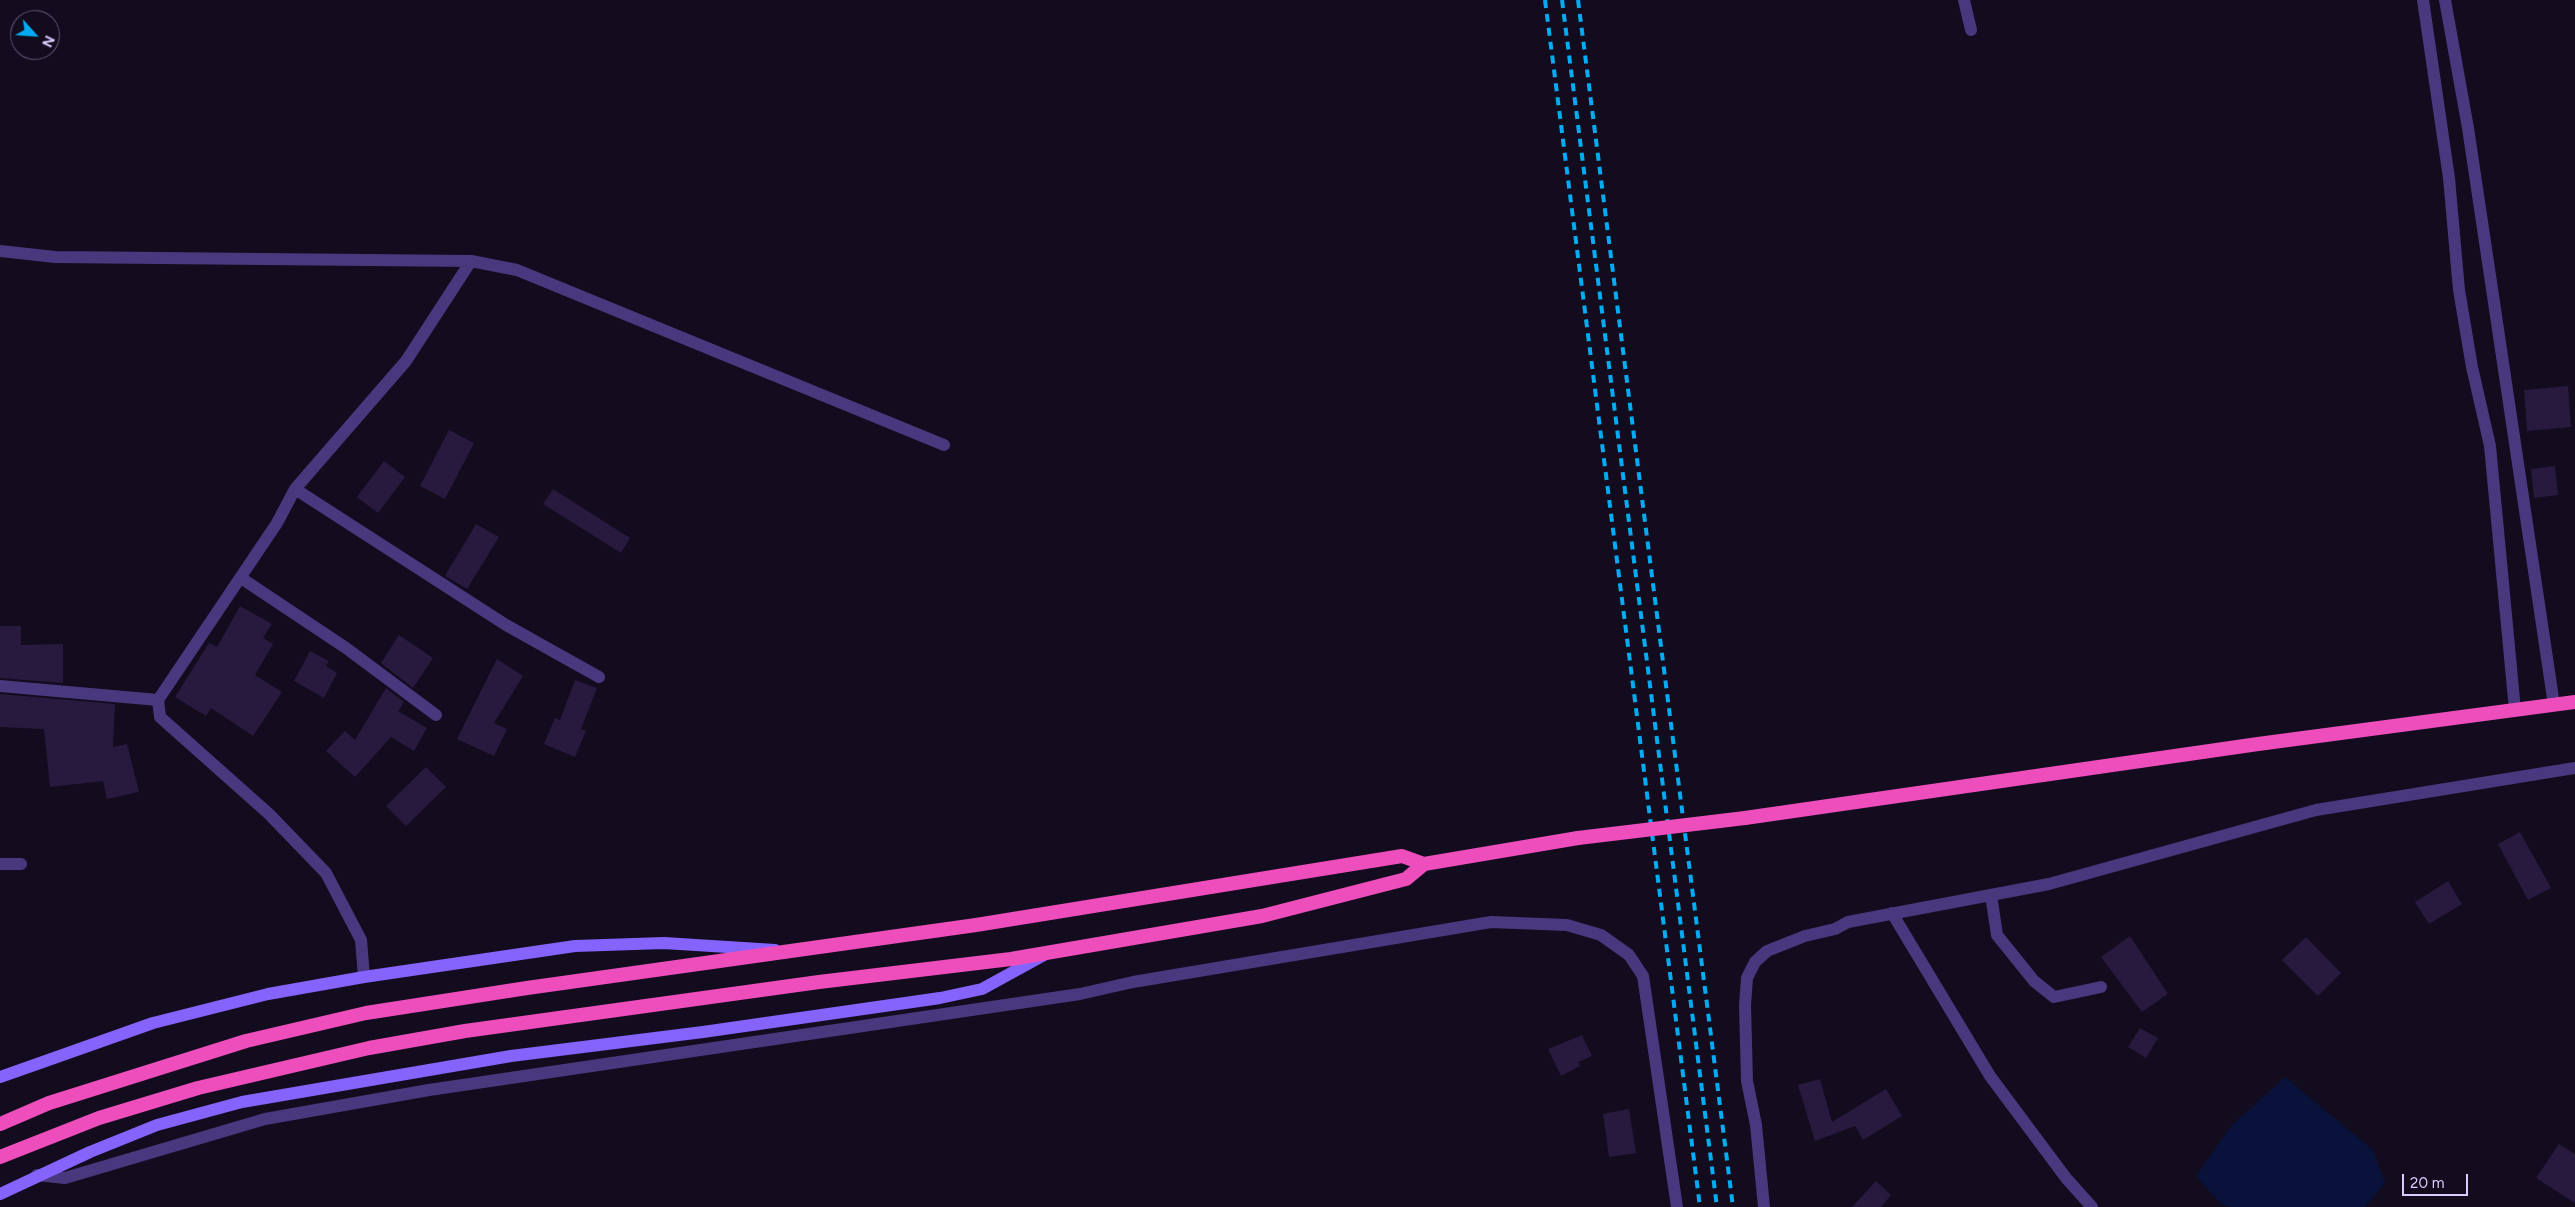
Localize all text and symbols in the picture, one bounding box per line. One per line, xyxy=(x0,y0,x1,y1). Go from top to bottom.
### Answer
north arrow xyxy=(10,10,60,60)
text: N xyxy=(38,33,58,50)
scale bar xyxy=(2405,1164,2471,1196)
text: 20 m xyxy=(2410,1174,2444,1192)

